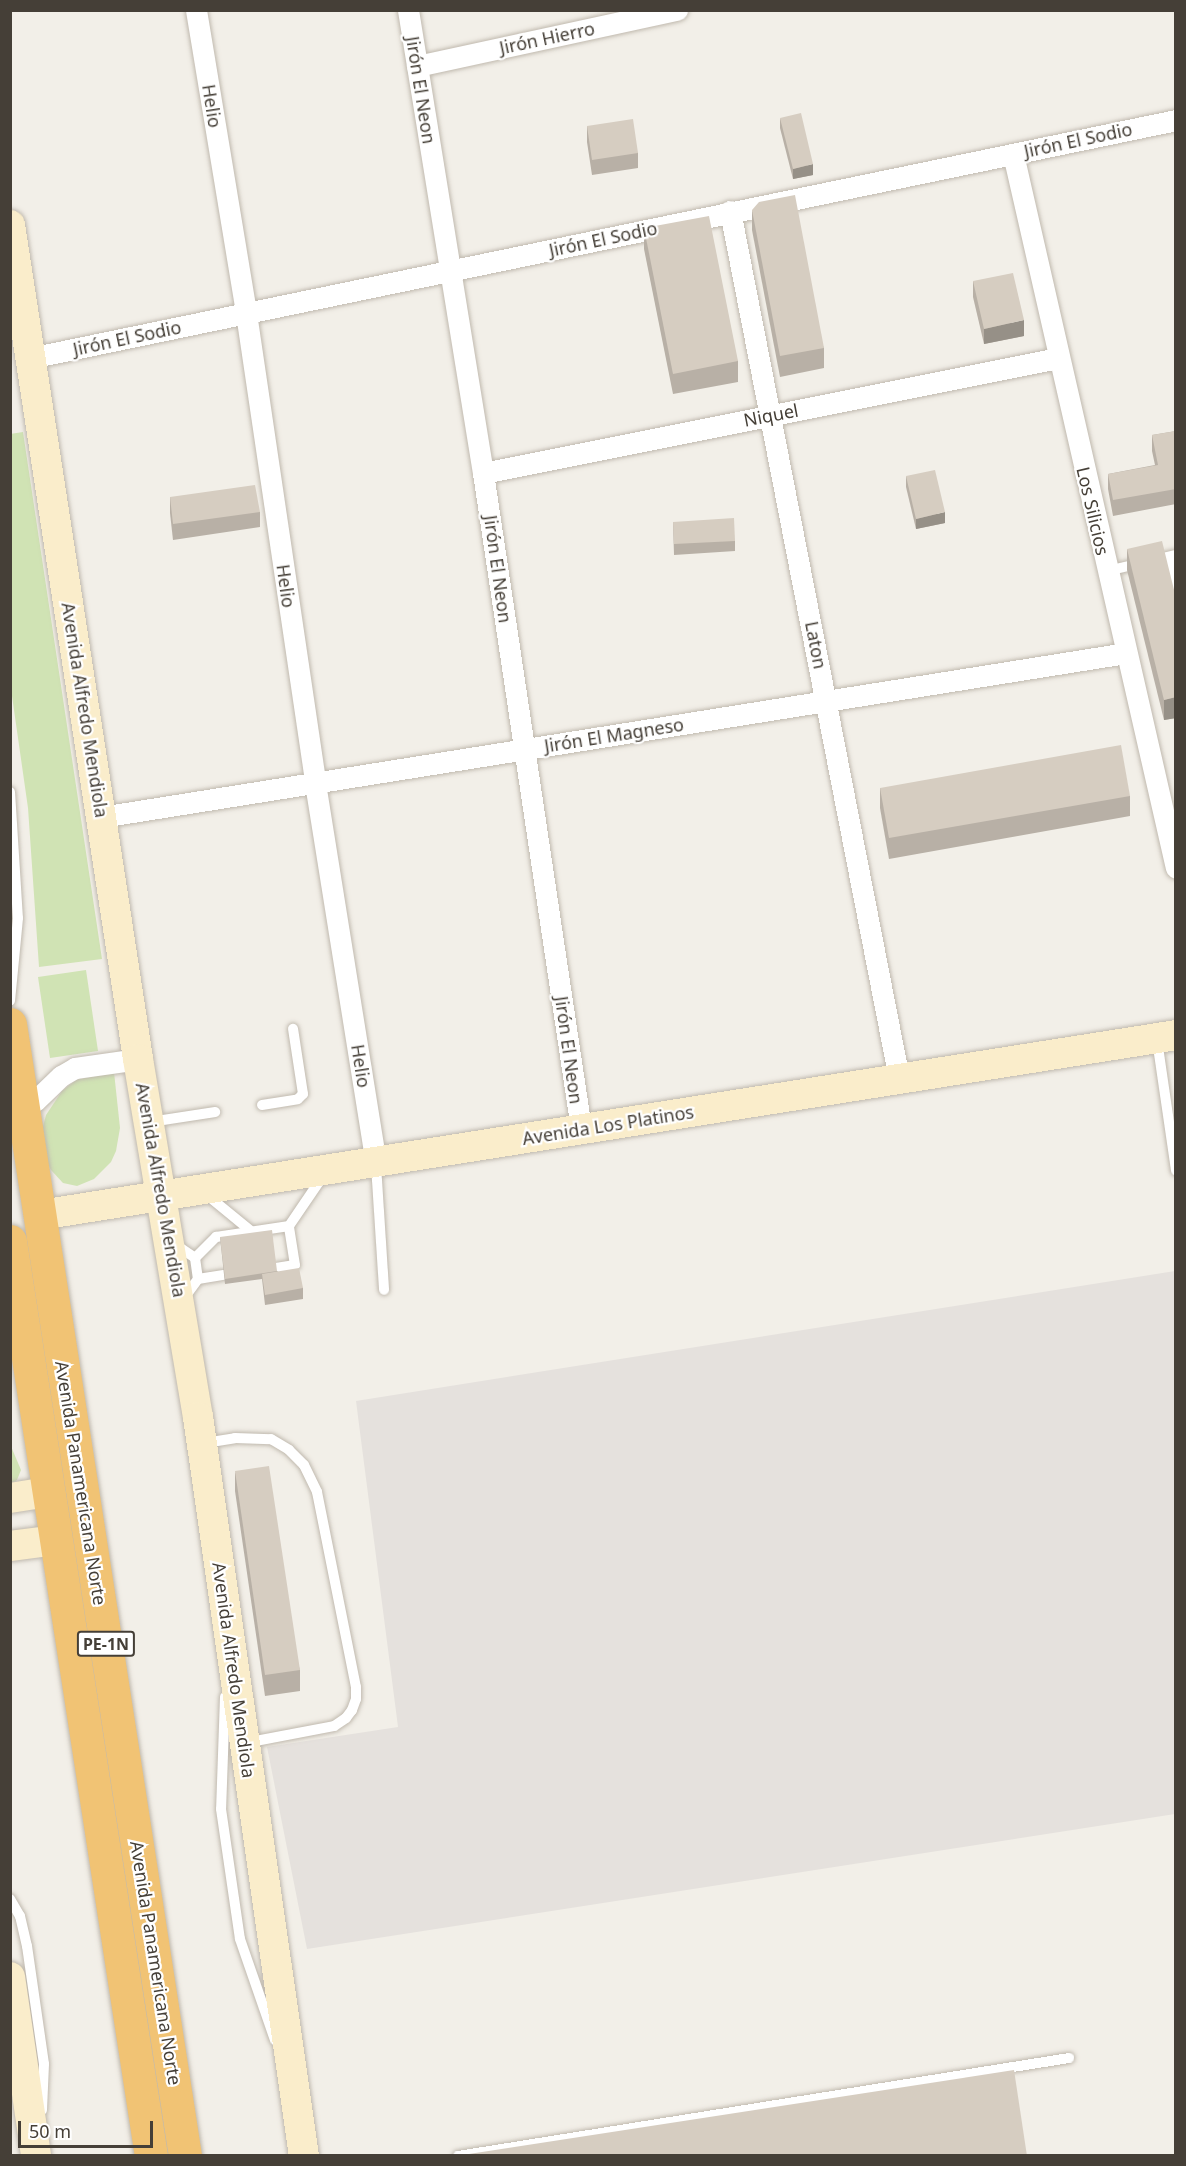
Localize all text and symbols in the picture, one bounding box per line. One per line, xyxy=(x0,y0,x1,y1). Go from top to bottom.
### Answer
street label: Jirón Hierro xyxy=(497,17,597,59)
street label: Jirón El Neon xyxy=(402,35,440,145)
street label: Helio xyxy=(198,83,226,129)
street label: Jirón El Sodio xyxy=(1022,118,1134,162)
street label: Jirón El Sodio xyxy=(547,217,659,261)
street label: Jirón El Sodio xyxy=(71,316,183,360)
street label: Niquel xyxy=(742,399,800,431)
street label: Los Silicios xyxy=(1072,465,1114,557)
street label: Jirón El Neon xyxy=(480,514,516,624)
street label: Helio xyxy=(272,563,300,609)
street label: Avenida Alfredo Mendiola xyxy=(57,601,113,819)
street label: Laton xyxy=(801,619,831,671)
street label: Jirón El Magneso xyxy=(543,713,685,757)
street label: Jirón El Neon xyxy=(551,995,587,1105)
street label: Helio xyxy=(347,1043,375,1089)
street label: Avenida Alfredo Mendiola xyxy=(131,1081,191,1299)
street label: Avenida Los Platinos xyxy=(521,1101,695,1149)
street label: Avenida Panamericana Norte xyxy=(51,1359,111,1607)
street label: Avenida Alfredo Mendiola xyxy=(208,1561,260,1779)
road number: PE-1N xyxy=(76,1631,136,1657)
street label: Avenida Panamericana Norte xyxy=(126,1839,186,2087)
scale bar xyxy=(21,2109,156,2147)
text: 50 m xyxy=(29,2119,71,2143)

